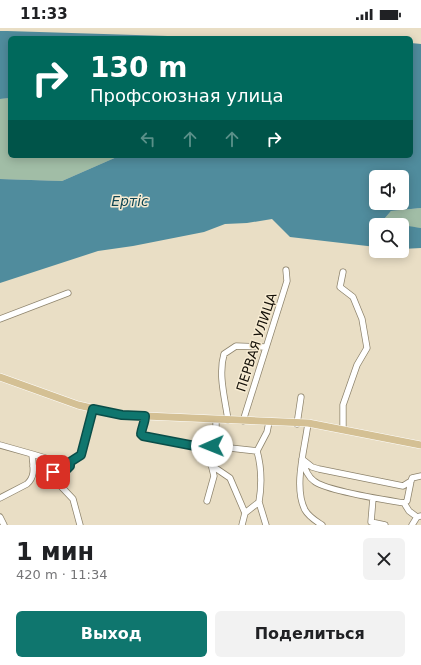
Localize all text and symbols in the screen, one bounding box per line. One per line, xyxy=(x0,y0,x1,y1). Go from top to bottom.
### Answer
text: 11:33 xyxy=(20,5,68,23)
text: 130 m xyxy=(90,51,187,84)
icon: right xyxy=(24,52,76,104)
text: Профсоюзная улица xyxy=(90,85,283,106)
icon: left xyxy=(137,128,159,150)
icon: ahead xyxy=(179,128,201,150)
icon: ahead xyxy=(221,128,243,150)
icon: right xyxy=(263,128,285,150)
map controls xyxy=(369,170,409,258)
button: sound xyxy=(369,170,409,210)
water label: Ертіс xyxy=(111,193,149,209)
button: search xyxy=(369,218,409,258)
street label: ПЕРВАЯ УЛИЦА xyxy=(233,291,280,394)
position arrow xyxy=(191,425,233,467)
pin xyxy=(36,455,70,489)
icon: arrive xyxy=(42,461,64,483)
text: 1 мин xyxy=(16,538,94,566)
button: close xyxy=(363,538,405,580)
text: 420 m · 11:34 xyxy=(16,567,107,582)
button: Выход xyxy=(16,611,207,657)
button: Поделиться xyxy=(215,611,405,657)

